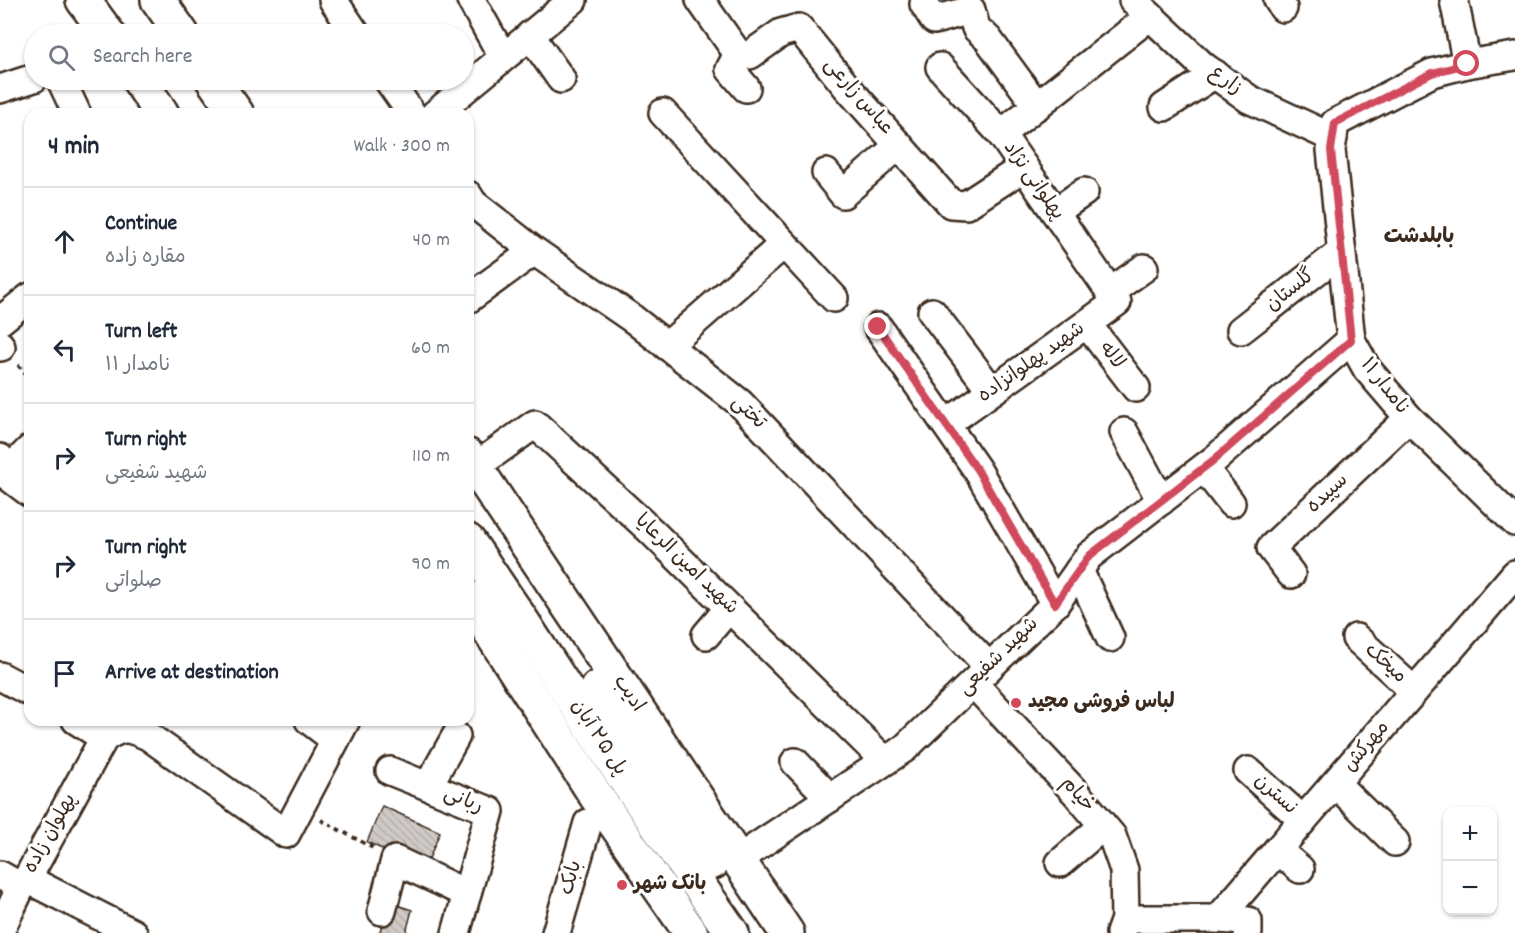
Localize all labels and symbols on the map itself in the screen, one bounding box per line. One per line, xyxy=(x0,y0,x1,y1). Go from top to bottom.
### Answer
route start xyxy=(1453,50,1479,76)
street label: عباس زارعی xyxy=(817,52,899,142)
street label: زارع xyxy=(1203,59,1247,103)
street label: پهلوانی نژاد xyxy=(996,136,1070,226)
district label: بابلدشت xyxy=(1384,223,1454,253)
street label: گلستان xyxy=(1260,263,1322,319)
route end xyxy=(864,313,890,339)
street label: شهید پهلوانزاده xyxy=(973,316,1091,410)
street label: لاله xyxy=(1091,336,1131,376)
street label: ۱۱ نامدار xyxy=(1353,352,1415,422)
street label: تختی xyxy=(724,389,772,437)
street label: سپیده xyxy=(1301,467,1355,521)
street label: شهید امین الرعایا xyxy=(628,508,744,622)
street label: شهید شفیعی xyxy=(952,611,1046,703)
street label: میخک xyxy=(1358,637,1412,691)
street label: ادیب xyxy=(605,670,651,718)
place label: لباس فروشی مجید xyxy=(1028,689,1175,717)
street label: پل ۲۵ آبان xyxy=(563,694,633,782)
marker: لباس فروشی مجید xyxy=(1009,696,1023,710)
street label: مهرکش xyxy=(1337,715,1397,779)
street label: نسترن xyxy=(1247,768,1303,822)
street label: خیام xyxy=(1053,771,1101,819)
street label: ربانی xyxy=(439,780,487,822)
street label: پهلوان زاده xyxy=(18,789,84,879)
street label: بابک xyxy=(554,857,590,899)
place label: بانک شهر xyxy=(632,871,706,899)
marker: بانک شهر xyxy=(615,878,629,892)

